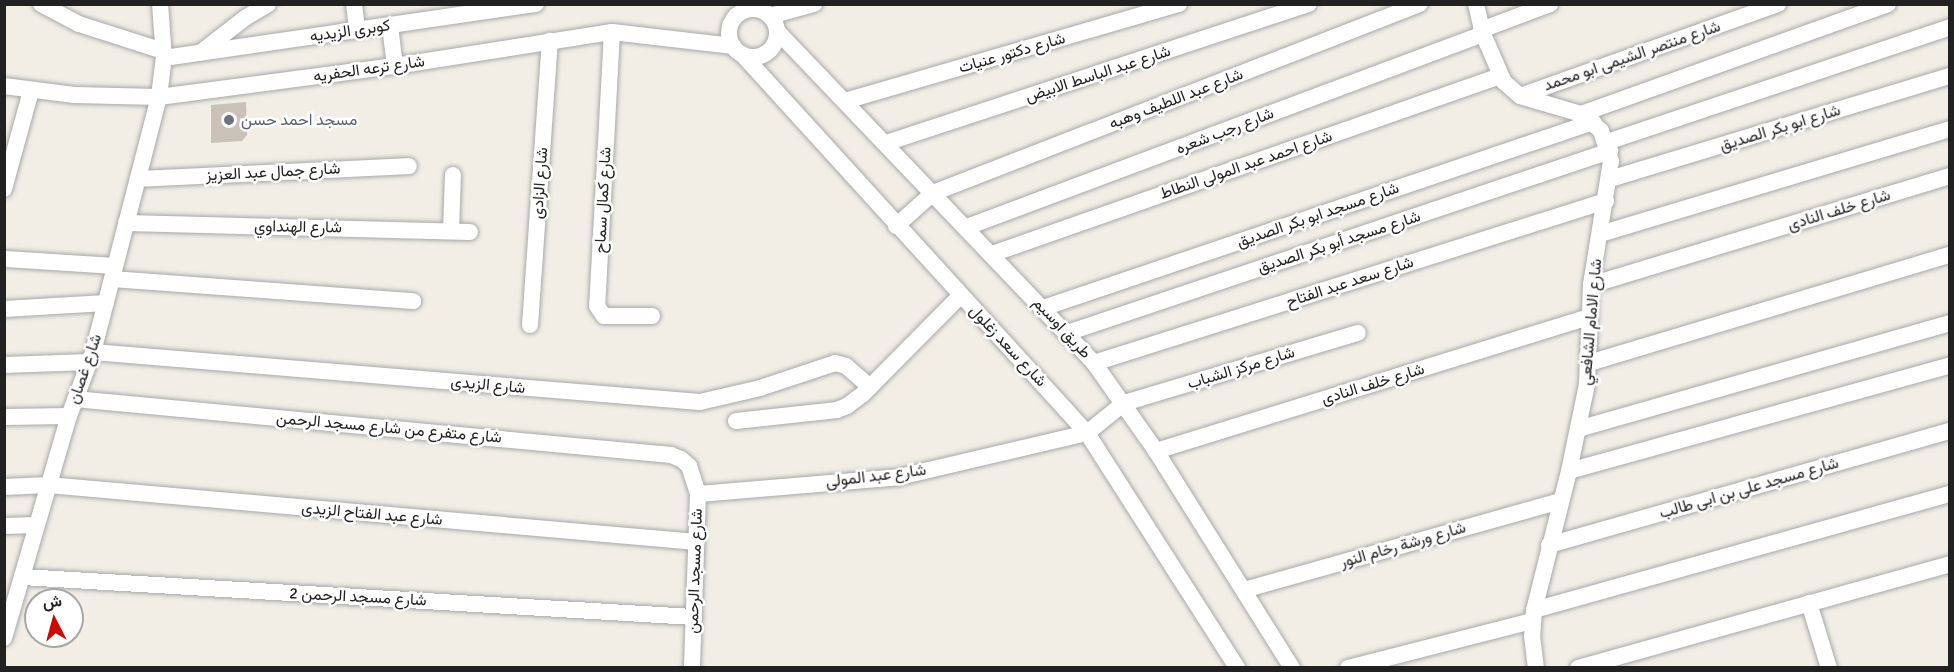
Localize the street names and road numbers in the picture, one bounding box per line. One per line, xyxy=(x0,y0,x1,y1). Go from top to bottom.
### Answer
street label: كوبرى الزيديه xyxy=(308,16,392,46)
street label: شارع منتصر الشيمى ابو محمد xyxy=(1541,17,1723,95)
street label: شارع دكتور عنيات xyxy=(957,29,1067,77)
street label: شارع عبد الباسط الابيض xyxy=(1023,41,1173,107)
street label: شارع ترعه الحفريه xyxy=(312,52,426,86)
street label: شارع عبد اللطيف وهبه xyxy=(1106,65,1246,133)
street label: شارع ابو بكر الصديق xyxy=(1717,101,1843,155)
street label: شارع رجب شعره xyxy=(1173,104,1277,158)
street label: شارع احمد عبد المولى النطاط xyxy=(1157,126,1335,204)
street label: شارع كمال سماح xyxy=(591,146,615,254)
street label: شارع الزادى xyxy=(528,147,552,219)
street label: شارع جمال عبد العزيز xyxy=(205,159,341,185)
street label: شارع مسجد ابو بكر الصديق xyxy=(1234,178,1402,252)
street label: شارع خلف النادى xyxy=(1785,185,1893,235)
street label: شارع مسجد أبو بكر الصديق xyxy=(1255,207,1423,277)
street label: شارع الهنداوي xyxy=(254,217,342,237)
street label: شارع سعد عبد الفتاح xyxy=(1284,252,1416,312)
street label: شارع الامام الشافعي xyxy=(1576,258,1606,386)
street label: طريق اوسيم xyxy=(1029,293,1095,363)
street label: شارع سعد زغلول xyxy=(965,301,1051,391)
street label: شارع غصان xyxy=(64,331,106,407)
street label: شارع مركز الشباب xyxy=(1185,343,1297,393)
street label: شارع خلف النادى xyxy=(1319,359,1427,409)
street label: شارع الزيدى xyxy=(450,372,526,398)
street label: شارع متفرع من شارع مسجد الرحمن xyxy=(275,409,503,447)
street label: شارع مسجد على بن ابى طالب xyxy=(1657,453,1841,523)
street label: شارع عبد المولى xyxy=(825,460,927,492)
street label: شارع عبد الفتاح الزيدى xyxy=(301,498,443,530)
street label: شارع مسجد الرحمن xyxy=(683,508,707,634)
street label: شارع ورشة رخام النور xyxy=(1338,518,1468,572)
street label: شارع مسجد الرحمن 2 xyxy=(289,584,427,610)

